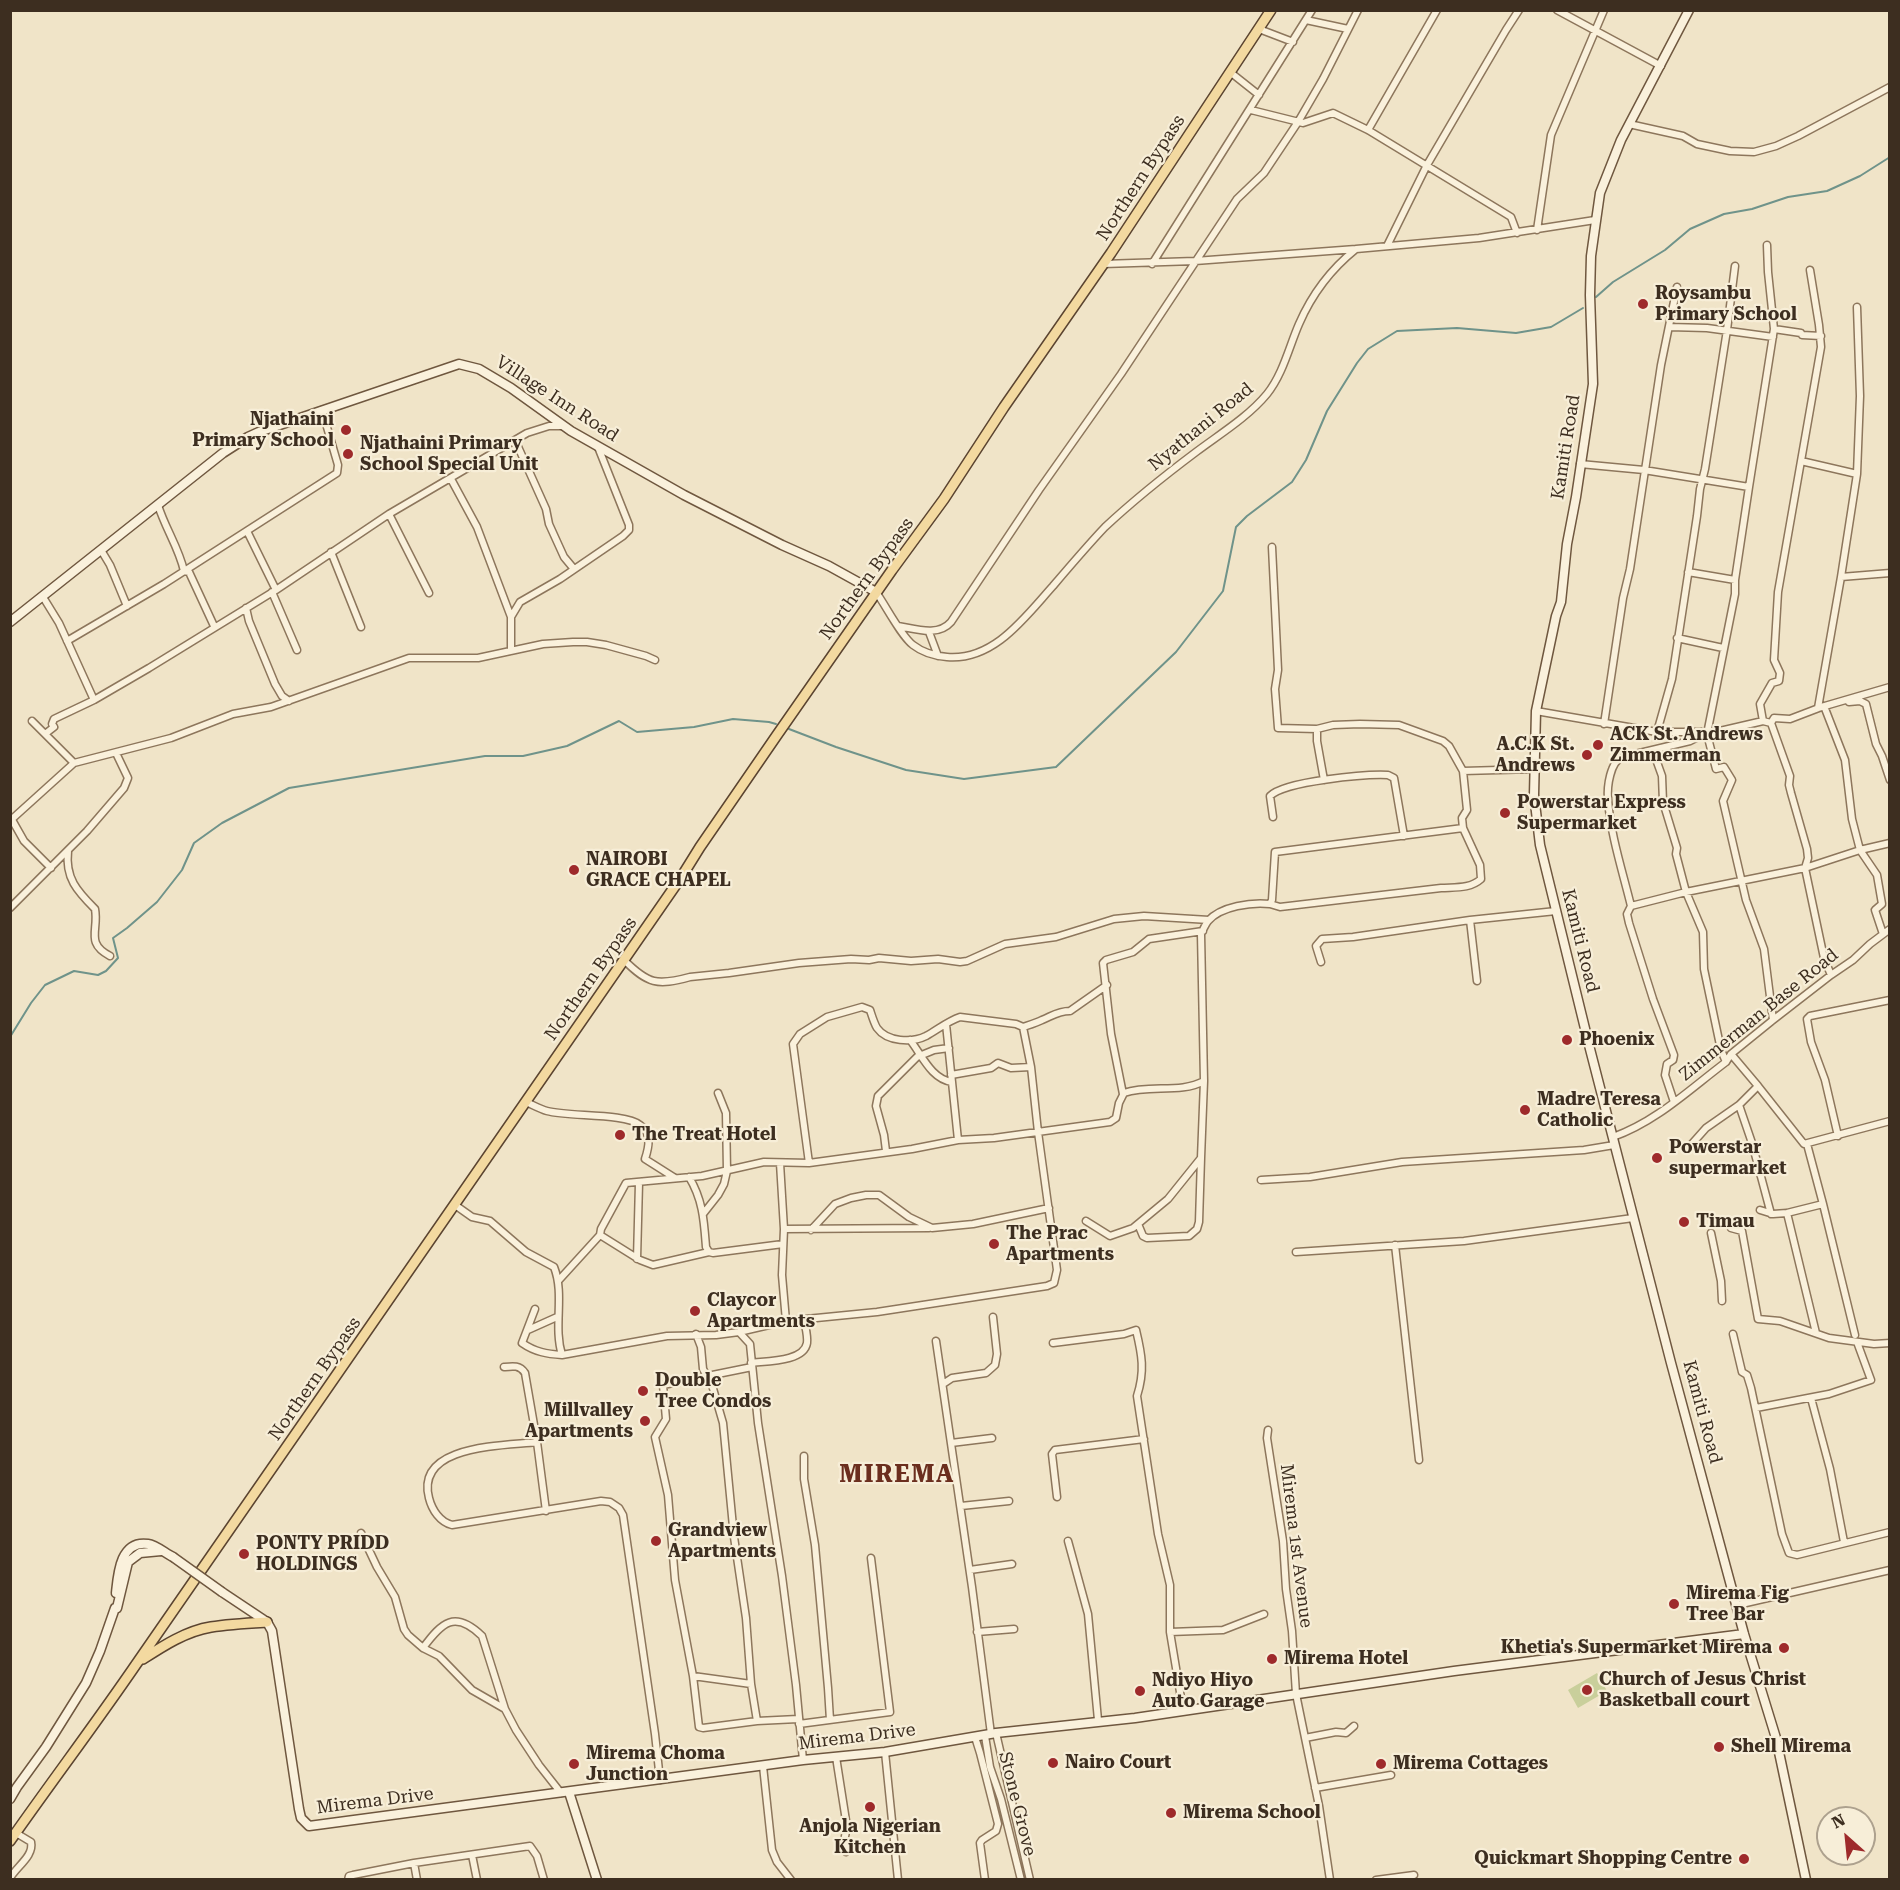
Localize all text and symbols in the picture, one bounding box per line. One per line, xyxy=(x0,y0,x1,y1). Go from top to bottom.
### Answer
street label: Northern Bypass xyxy=(1092,111,1190,245)
place label: Roysambu Primary School xyxy=(1655,283,1797,326)
marker: Roysambu Primary School xyxy=(1636,297,1650,311)
street label: Village Inn Road xyxy=(492,351,622,447)
street label: Nyathani Road xyxy=(1144,378,1258,476)
street label: Kamiti Road xyxy=(1547,393,1585,501)
place label: Njathaini Primary School xyxy=(192,409,334,452)
marker: Njathaini Primary School xyxy=(339,423,353,437)
place label: Njathaini Primary School Special Unit xyxy=(360,433,538,476)
marker: Njathaini Primary School Special Unit xyxy=(341,447,355,461)
street label: Northern Bypass xyxy=(815,514,919,644)
place label: ACK St. Andrews Zimmerman xyxy=(1610,724,1763,766)
place label: A.C.K St. Andrews xyxy=(1495,734,1575,777)
marker: ACK St. Andrews Zimmerman xyxy=(1591,738,1605,752)
marker: A.C.K St. Andrews xyxy=(1580,748,1594,762)
place label: Powerstar Express Supermarket xyxy=(1517,792,1686,834)
marker: Powerstar Express Supermarket xyxy=(1498,806,1512,820)
place label: NAIROBI GRACE CHAPEL xyxy=(586,849,731,892)
marker: NAIROBI GRACE CHAPEL xyxy=(567,863,581,877)
street label: Kamiti Road xyxy=(1557,887,1603,995)
street label: Northern Bypass xyxy=(540,913,642,1045)
street label: Zimmerman Base Road xyxy=(1675,944,1843,1086)
place label: Phoenix xyxy=(1579,1029,1654,1051)
marker: Phoenix xyxy=(1560,1033,1574,1047)
place label: Madre Teresa Catholic xyxy=(1537,1089,1661,1132)
marker: Madre Teresa Catholic xyxy=(1518,1103,1532,1117)
place label: The Treat Hotel xyxy=(632,1124,776,1146)
marker: The Treat Hotel xyxy=(613,1128,627,1142)
place label: Powerstar supermarket xyxy=(1669,1137,1787,1180)
marker: Powerstar supermarket xyxy=(1650,1151,1664,1165)
place label: Timau xyxy=(1696,1211,1755,1233)
marker: Timau xyxy=(1677,1215,1691,1229)
place label: The Prac Apartments xyxy=(1006,1223,1114,1266)
marker: The Prac Apartments xyxy=(987,1237,1001,1251)
place label: Claycor Apartments xyxy=(707,1290,815,1332)
marker: Claycor Apartments xyxy=(688,1304,702,1318)
street label: Northern Bypass xyxy=(264,1313,366,1445)
street label: Kamiti Road xyxy=(1678,1358,1726,1466)
place label: Double Tree Condos xyxy=(655,1370,771,1412)
marker: Double Tree Condos xyxy=(636,1384,650,1398)
place label: Millvalley Apartments xyxy=(525,1400,633,1442)
marker: Millvalley Apartments xyxy=(638,1414,652,1428)
district label: MIREMA xyxy=(839,1461,955,1489)
street label: Mirema 1st Avenue xyxy=(1275,1463,1317,1629)
place label: Grandview Apartments xyxy=(668,1520,776,1562)
place label: PONTY PRIDD HOLDINGS xyxy=(256,1533,389,1576)
marker: Grandview Apartments xyxy=(649,1534,663,1548)
marker: PONTY PRIDD HOLDINGS xyxy=(237,1547,251,1561)
place label: Mirema Fig Tree Bar xyxy=(1686,1583,1789,1626)
marker: Mirema Fig Tree Bar xyxy=(1667,1597,1681,1611)
place label: Khetia's Supermarket Mirema xyxy=(1501,1637,1772,1659)
marker: Khetia's Supermarket Mirema xyxy=(1777,1641,1791,1655)
place label: Mirema Hotel xyxy=(1284,1648,1408,1670)
marker: Mirema Hotel xyxy=(1265,1652,1279,1666)
place label: Church of Jesus Christ Basketball court xyxy=(1599,1669,1806,1712)
place label: Ndiyo Hiyo Auto Garage xyxy=(1152,1670,1264,1712)
marker: Church of Jesus Christ Basketball court xyxy=(1580,1683,1594,1697)
marker: Ndiyo Hiyo Auto Garage xyxy=(1133,1684,1147,1698)
street label: Mirema Drive xyxy=(797,1719,917,1755)
place label: Shell Mirema xyxy=(1731,1736,1851,1758)
marker: Shell Mirema xyxy=(1712,1740,1726,1754)
place label: Mirema Choma Junction xyxy=(586,1743,725,1786)
street label: Stone Grove xyxy=(994,1750,1040,1858)
place label: Nairo Court xyxy=(1065,1752,1171,1774)
place label: Mirema Cottages xyxy=(1393,1753,1548,1775)
marker: Nairo Court xyxy=(1046,1756,1060,1770)
marker: Mirema Choma Junction xyxy=(567,1757,581,1771)
marker: Mirema Cottages xyxy=(1374,1757,1388,1771)
street label: Mirema Drive xyxy=(315,1783,435,1819)
marker: Anjola Nigerian Kitchen xyxy=(863,1800,877,1814)
place label: Mirema School xyxy=(1183,1802,1321,1824)
marker: Mirema School xyxy=(1164,1806,1178,1820)
north arrow xyxy=(1816,1806,1876,1866)
text: N xyxy=(1829,1810,1848,1833)
place label: Anjola Nigerian Kitchen xyxy=(799,1816,941,1858)
place label: Quickmart Shopping Centre xyxy=(1474,1848,1732,1870)
marker: Quickmart Shopping Centre xyxy=(1737,1852,1751,1866)

